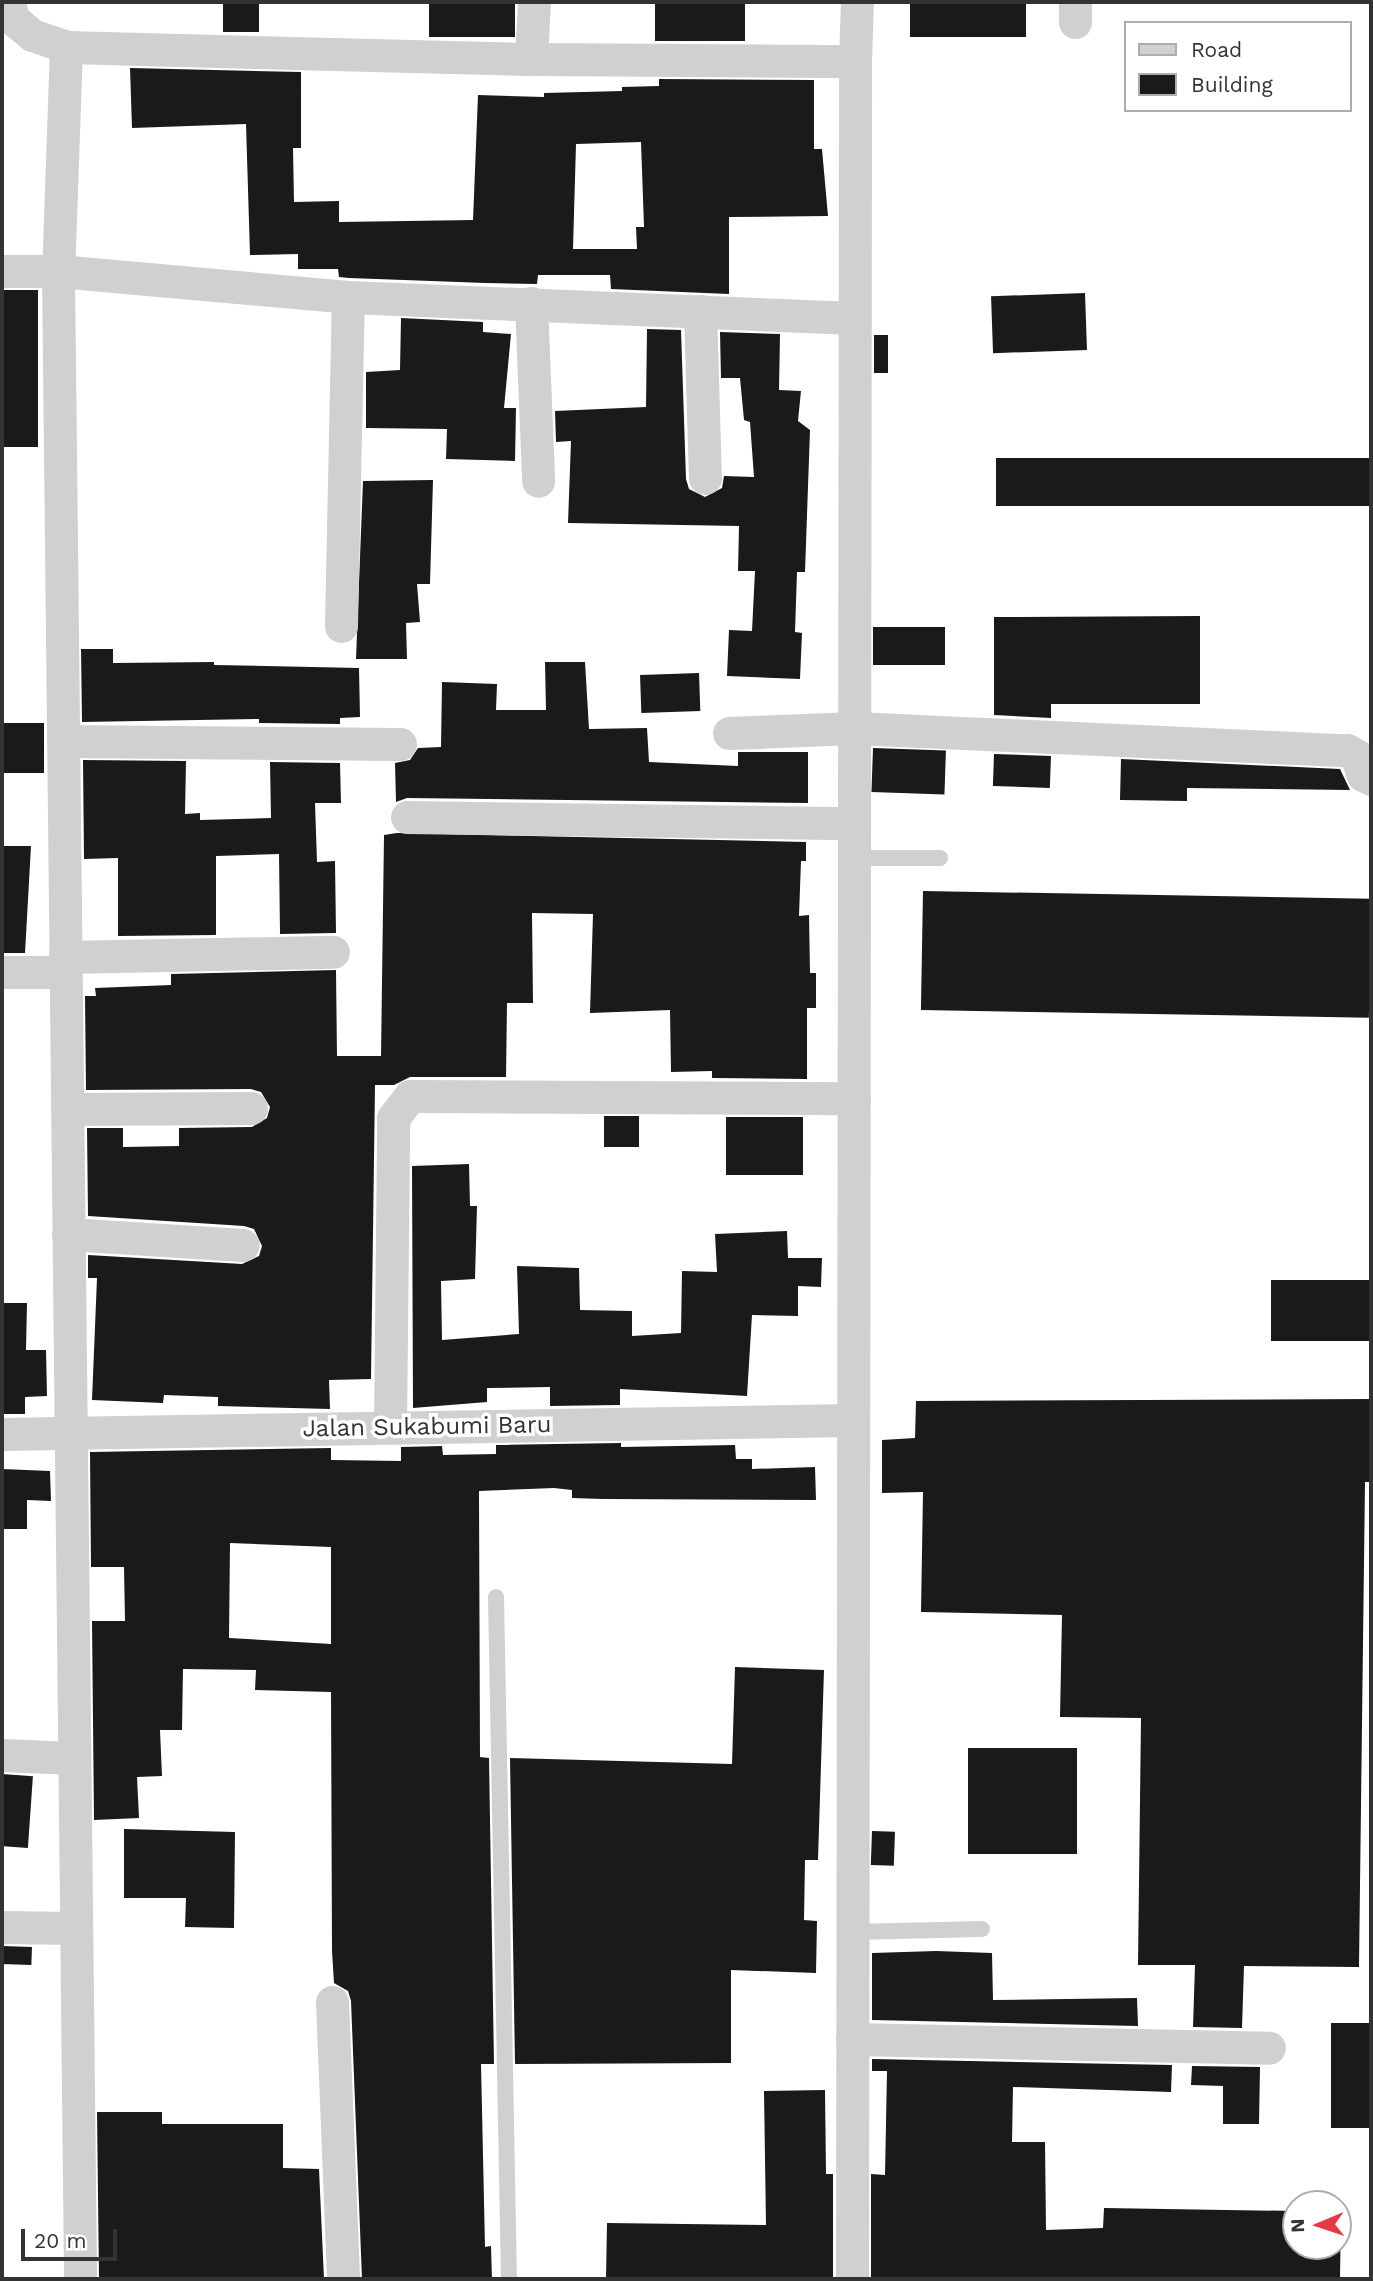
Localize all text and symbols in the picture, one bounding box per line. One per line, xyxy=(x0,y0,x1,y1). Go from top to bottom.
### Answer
legend xyxy=(1124,21,1352,112)
text: Road xyxy=(1191,37,1242,62)
text: Building xyxy=(1191,72,1273,97)
street label: Jalan Sukabumi Baru xyxy=(302,1410,552,1444)
north arrow xyxy=(1282,2190,1352,2260)
scale bar xyxy=(24,2214,121,2258)
text: N xyxy=(1286,2218,1309,2233)
text: 20 m xyxy=(34,2228,86,2253)

